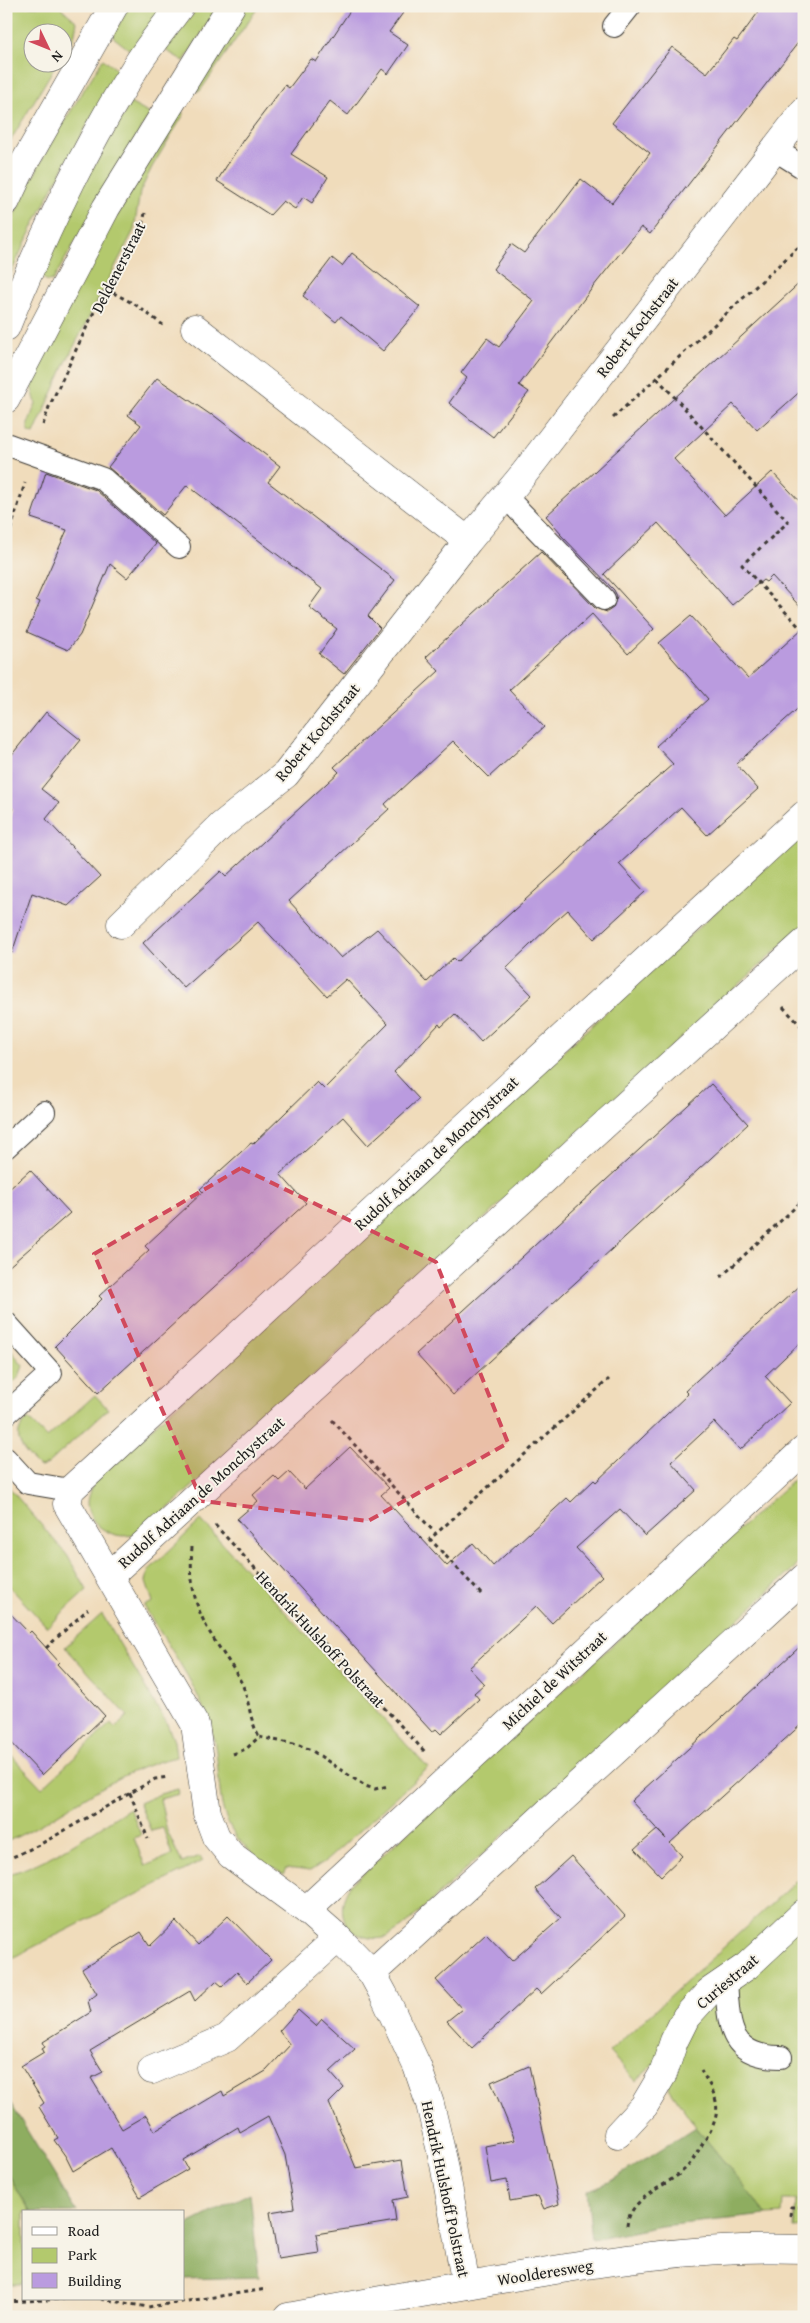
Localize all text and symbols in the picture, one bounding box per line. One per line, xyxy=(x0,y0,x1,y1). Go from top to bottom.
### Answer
north arrow xyxy=(22,22,72,72)
text: N xyxy=(47,47,68,68)
street label: Deldenerstraat xyxy=(85,217,152,317)
street label: Robert Kochstraat xyxy=(590,271,684,382)
street label: Robert Kochstraat xyxy=(269,677,366,786)
street label: Rudolf Adriaan de Monchystraat xyxy=(348,1070,524,1236)
street label: Rudolf Adriaan de Monchystraat xyxy=(112,1410,290,1574)
street label: Hendrik Hulshoff Polstraat xyxy=(251,1565,391,1713)
street label: Michiel de Witstraat xyxy=(496,1625,612,1735)
street label: Curiestraat xyxy=(691,1947,764,2014)
street label: Hendrik Hulshoff Polstraat xyxy=(416,2099,477,2280)
legend xyxy=(22,2210,185,2300)
text: Road xyxy=(68,2220,99,2241)
text: Park xyxy=(68,2244,97,2265)
street label: Woolderesweg xyxy=(495,2253,595,2291)
text: Building xyxy=(68,2270,122,2291)

